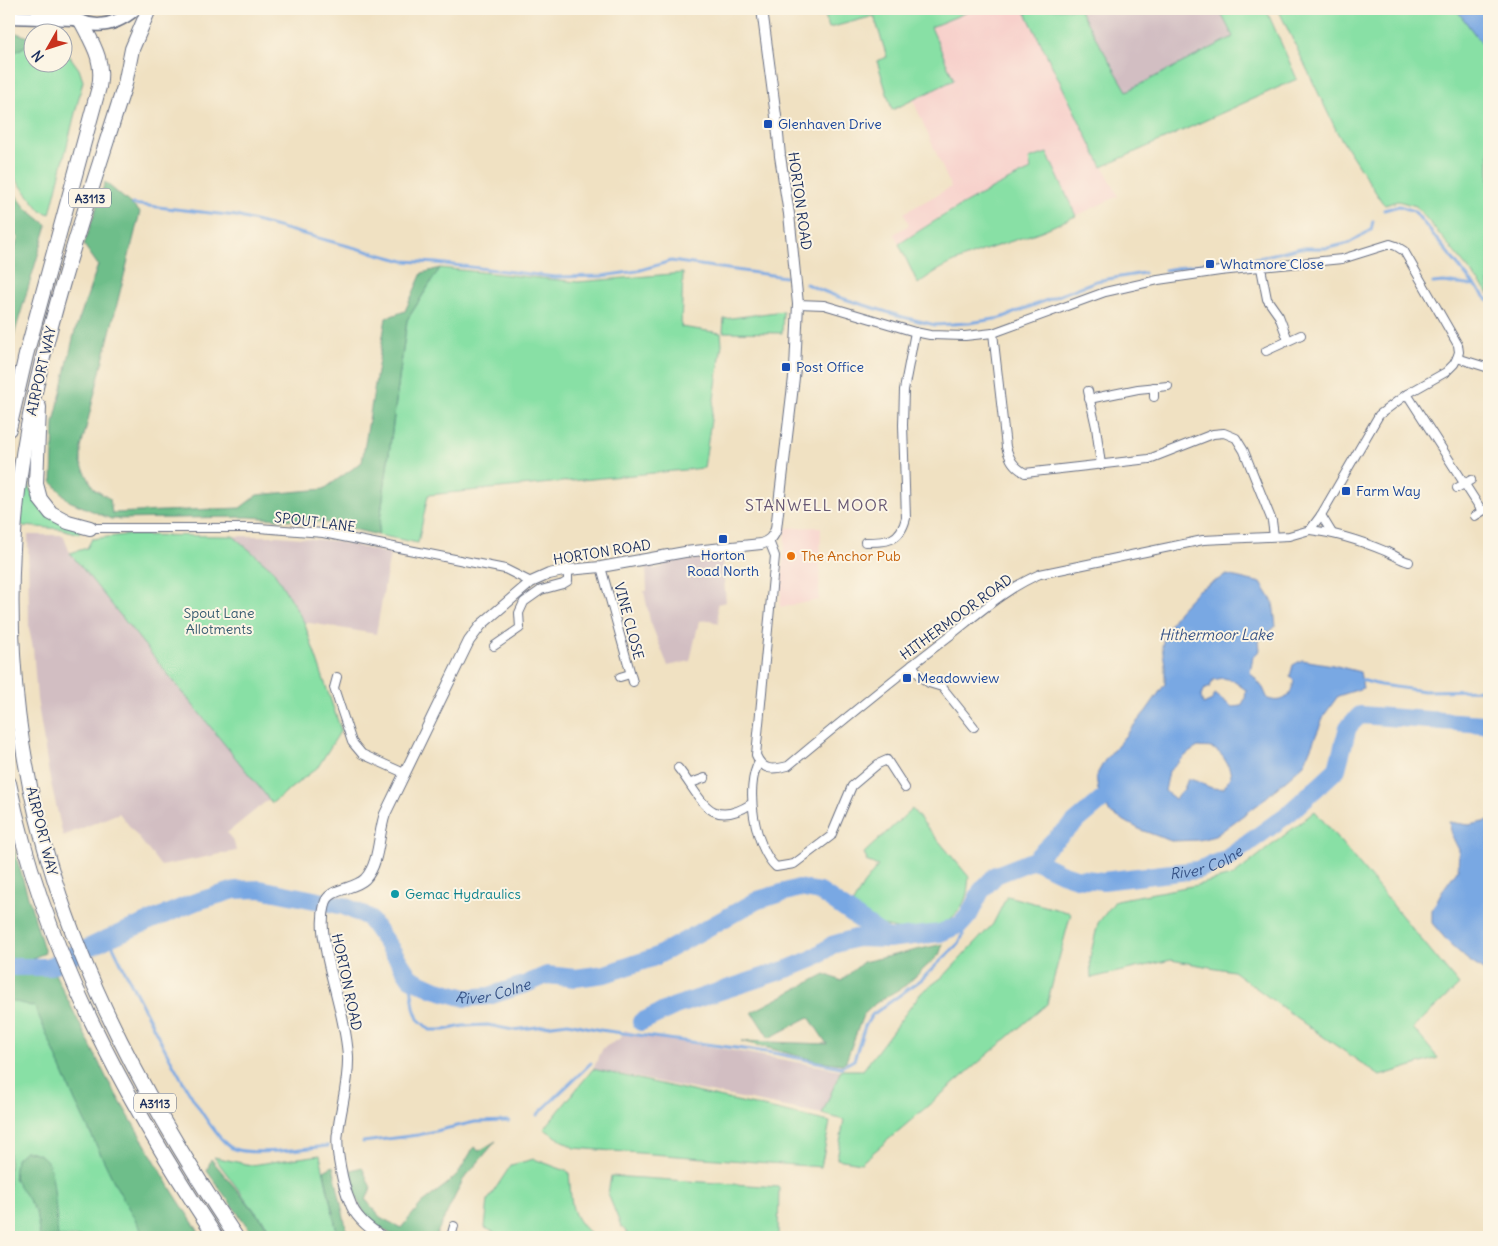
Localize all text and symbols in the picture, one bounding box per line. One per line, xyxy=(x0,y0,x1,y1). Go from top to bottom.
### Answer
north arrow xyxy=(22,22,72,72)
text: N xyxy=(28,47,48,66)
place label: Glenhaven Drive xyxy=(778,115,882,133)
marker: Glenhaven Drive xyxy=(762,118,774,130)
street label: HORTON ROAD xyxy=(784,151,816,251)
road number: A3113 xyxy=(69,188,111,208)
place label: Whatmore Close xyxy=(1220,255,1324,273)
marker: Whatmore Close xyxy=(1204,258,1216,270)
street label: AIRPORT WAY xyxy=(22,324,60,417)
place label: Post Office xyxy=(796,358,864,376)
marker: Post Office xyxy=(780,361,792,373)
place label: Farm Way xyxy=(1356,482,1421,500)
marker: Farm Way xyxy=(1340,485,1352,497)
district label: STANWELL MOOR xyxy=(745,495,889,515)
street label: SPOUT LANE xyxy=(273,508,357,536)
marker: Horton Road North xyxy=(717,533,729,545)
street label: HORTON ROAD xyxy=(552,535,652,569)
place label: Horton Road North xyxy=(687,546,759,580)
place label: The Anchor Pub xyxy=(801,547,901,565)
marker: The Anchor Pub xyxy=(785,550,797,562)
street label: HITHERMOOR ROAD xyxy=(896,570,1016,664)
street label: VINE CLOSE xyxy=(610,580,648,662)
park label: Spout Lane Allotments xyxy=(183,604,255,638)
water label: Hithermoor Lake xyxy=(1159,625,1274,644)
place label: Meadowview xyxy=(917,669,999,687)
marker: Meadowview xyxy=(901,672,913,684)
street label: AIRPORT WAY xyxy=(22,785,62,878)
water label: River Colne xyxy=(1168,841,1247,883)
place label: Gemac Hydraulics xyxy=(405,885,521,903)
marker: Gemac Hydraulics xyxy=(389,888,401,900)
street label: HORTON ROAD xyxy=(328,932,366,1032)
water label: River Colne xyxy=(453,974,533,1008)
road number: A3113 xyxy=(134,1094,176,1112)

